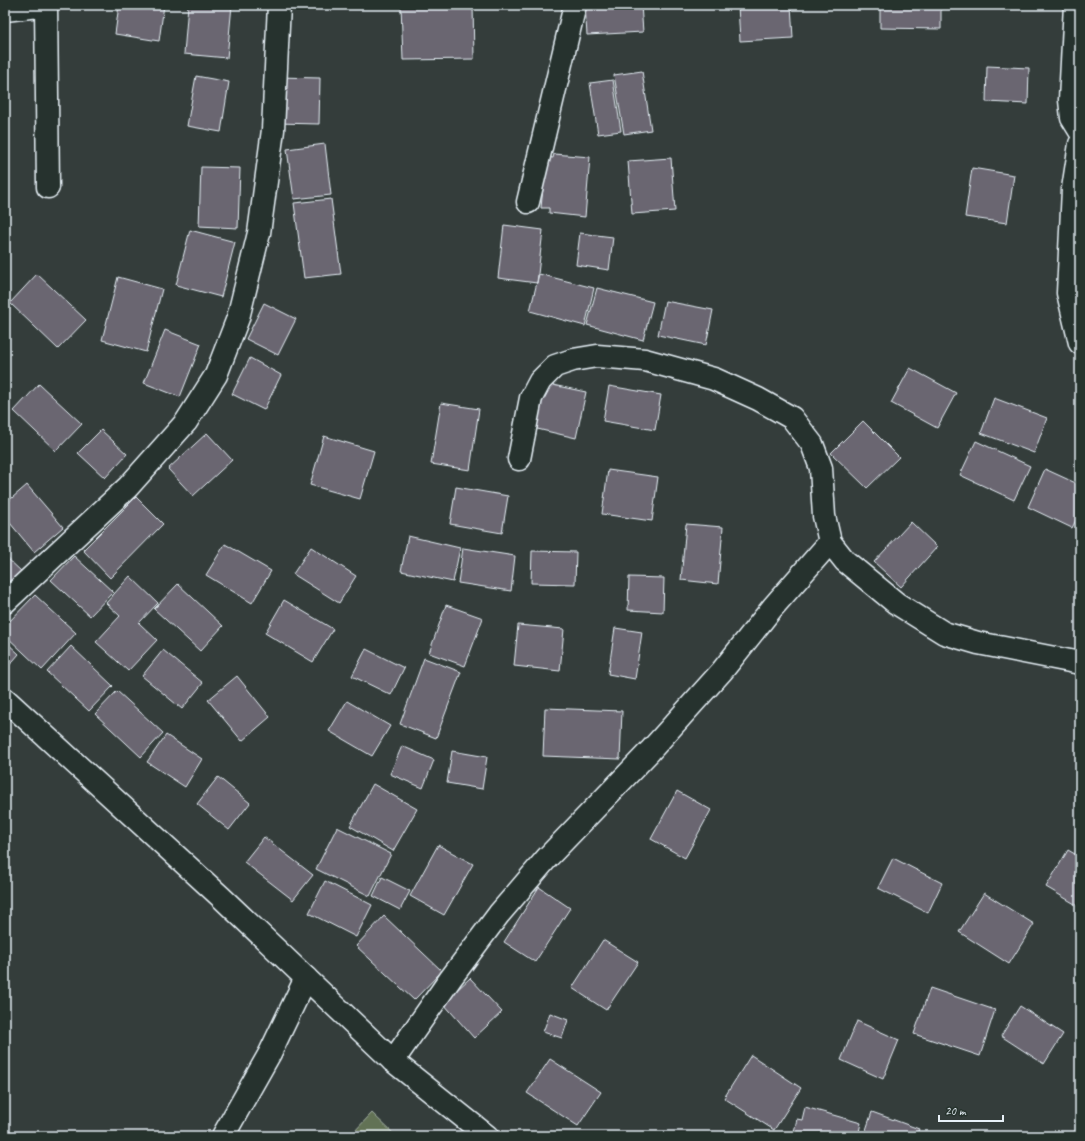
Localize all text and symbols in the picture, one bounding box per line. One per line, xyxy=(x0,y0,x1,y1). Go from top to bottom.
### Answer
scale bar xyxy=(939,1097,1003,1123)
text: 20 m xyxy=(945,1103,967,1119)

